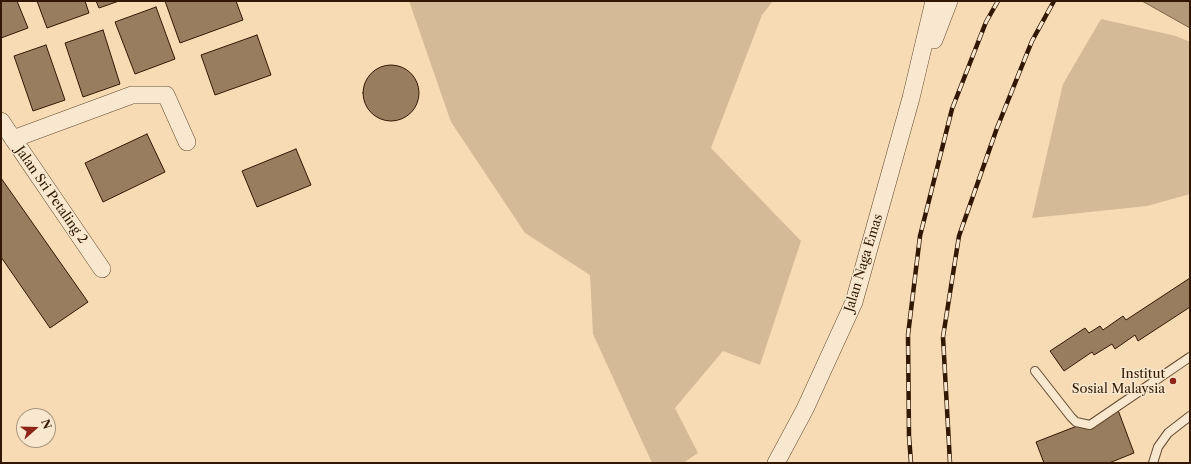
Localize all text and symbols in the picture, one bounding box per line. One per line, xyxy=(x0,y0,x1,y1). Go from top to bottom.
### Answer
street label: Jalan Sri Petaling 2 xyxy=(12,143,90,247)
street label: Jalan Naga Emas xyxy=(842,212,886,314)
place label: Institut Sosial Malaysia xyxy=(1072,366,1165,397)
marker: Institut Sosial Malaysia xyxy=(1168,376,1178,386)
north arrow xyxy=(16,408,56,448)
text: N xyxy=(38,417,55,431)

